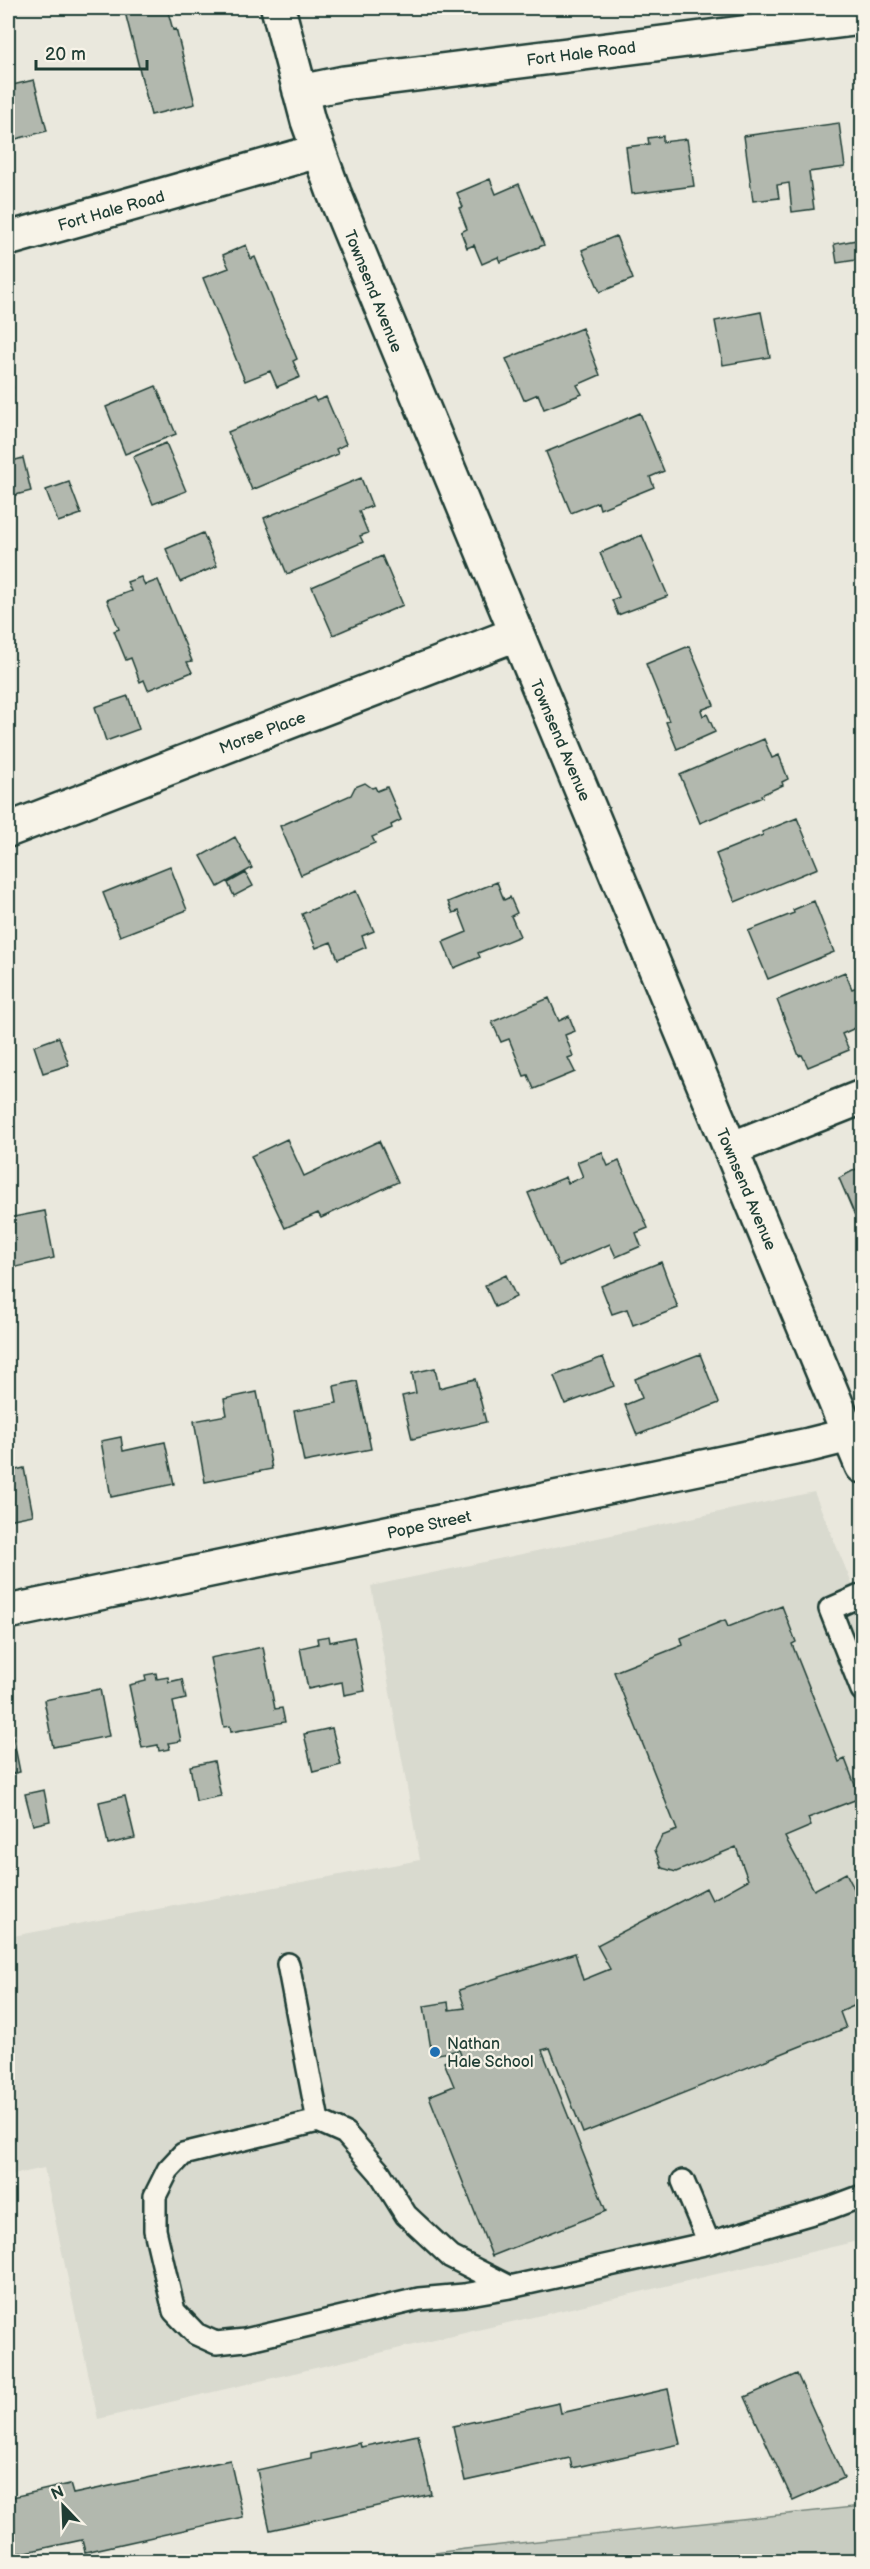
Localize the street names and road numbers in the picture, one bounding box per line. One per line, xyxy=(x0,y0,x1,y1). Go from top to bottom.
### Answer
street label: Fort Hale Road xyxy=(525,38,637,71)
street label: Fort Hale Road xyxy=(56,187,167,236)
street label: Townsend Avenue xyxy=(339,228,406,356)
street label: Townsend Avenue xyxy=(525,677,594,805)
street label: Morse Place xyxy=(217,708,309,759)
street label: Townsend Avenue xyxy=(711,1126,780,1254)
street label: Pope Street xyxy=(386,1507,473,1544)

